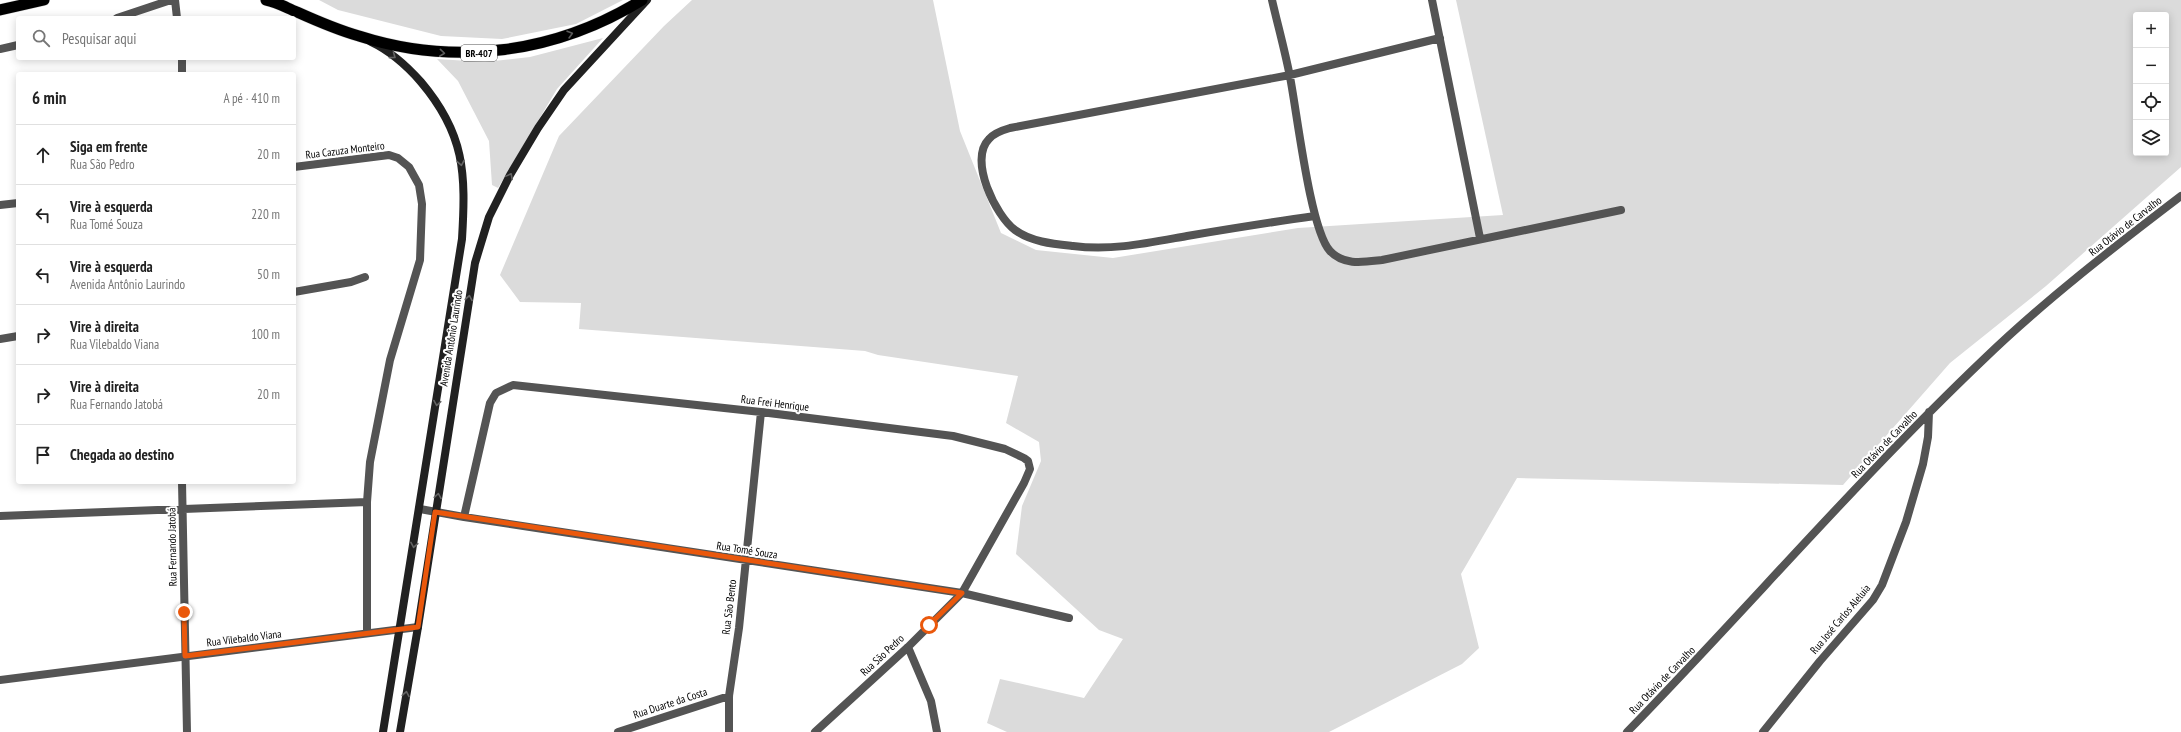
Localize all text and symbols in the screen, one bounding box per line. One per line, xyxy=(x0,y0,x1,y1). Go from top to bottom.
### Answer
map controls xyxy=(2133,12,2169,156)
button: + xyxy=(2133,12,2169,48)
search box xyxy=(16,16,296,60)
icon: search xyxy=(30,27,52,49)
text: Pesquisar aqui xyxy=(62,29,136,48)
one-way arrow xyxy=(566,30,573,39)
road number: BR-407 xyxy=(461,45,497,61)
one-way arrow xyxy=(439,48,445,57)
button: − xyxy=(2133,48,2169,84)
one-way arrow xyxy=(389,52,396,59)
button: locate xyxy=(2133,84,2169,120)
text: 6 min xyxy=(32,87,66,109)
text: A pé · 410 m xyxy=(223,90,280,107)
button: layers xyxy=(2133,120,2169,156)
text: Siga em frente xyxy=(70,137,148,156)
street label: Rua Cazuza Monteiro xyxy=(305,138,386,162)
icon: ahead xyxy=(32,144,54,166)
text: 20 m xyxy=(257,146,280,163)
text: Rua São Pedro xyxy=(70,156,135,173)
one-way arrow xyxy=(456,160,465,166)
one-way arrow xyxy=(505,173,512,180)
street label: Rua Otávio de Carvalho xyxy=(2086,193,2164,259)
text: Vire à esquerda xyxy=(70,197,153,216)
icon: left xyxy=(32,204,54,226)
text: 220 m xyxy=(251,206,280,223)
text: Rua Tomé Souza xyxy=(70,216,143,233)
text: Vire à esquerda xyxy=(70,257,153,276)
icon: left xyxy=(32,264,54,286)
text: 50 m xyxy=(257,266,280,283)
text: Avenida Antônio Laurindo xyxy=(70,276,185,293)
street label: Avenida Antônio Laurindo xyxy=(436,289,466,387)
one-way arrow xyxy=(464,295,472,302)
text: Vire à direita xyxy=(70,317,139,336)
icon: right xyxy=(32,324,54,346)
text: 100 m xyxy=(251,326,280,343)
text: Rua Vilebaldo Viana xyxy=(70,336,159,353)
text: Vire à direita xyxy=(70,377,139,396)
icon: right xyxy=(32,384,54,406)
text: 20 m xyxy=(257,386,280,403)
street label: Rua Frei Henrique xyxy=(740,392,810,414)
text: Rua Fernando Jatobá xyxy=(70,396,163,413)
one-way arrow xyxy=(433,400,442,406)
street label: Rua Otávio de Carvalho xyxy=(1848,407,1920,481)
icon: arrive xyxy=(32,444,54,466)
text: Chegada ao destino xyxy=(70,445,174,464)
one-way arrow xyxy=(433,493,442,499)
street label: Rua Fernando Jatobá xyxy=(164,508,180,586)
street label: Rua Tomé Souza xyxy=(715,538,779,562)
one-way arrow xyxy=(410,542,419,548)
street label: Rua São Bento xyxy=(719,579,739,635)
street label: Rua José Carlos Aleluia xyxy=(1807,581,1873,657)
route end xyxy=(175,603,193,621)
route start xyxy=(920,616,938,634)
street label: Rua Vilebaldo Viana xyxy=(206,626,282,650)
street label: Rua São Pedro xyxy=(857,631,907,679)
street label: Rua Otávio de Carvalho xyxy=(1626,643,1698,717)
street label: Rua Duarte da Costa xyxy=(631,684,709,722)
one-way arrow xyxy=(402,690,410,697)

